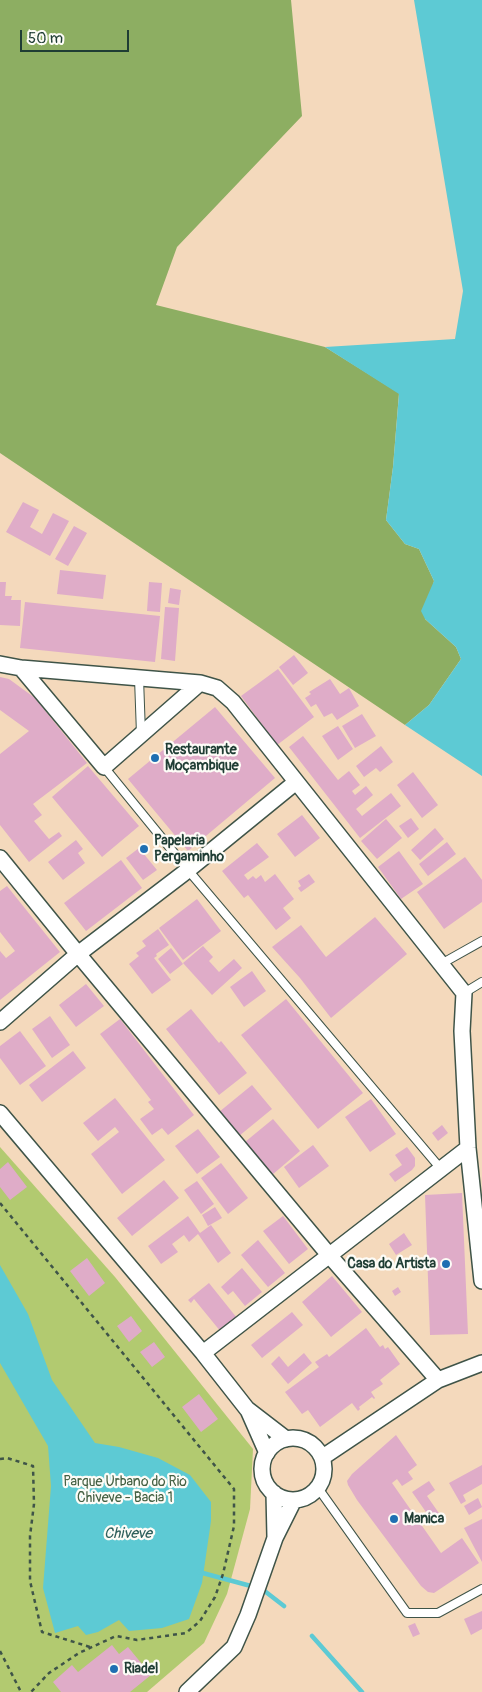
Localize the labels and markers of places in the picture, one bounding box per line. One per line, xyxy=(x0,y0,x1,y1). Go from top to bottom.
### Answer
place label: Restaurante Moçambique xyxy=(165,742,239,774)
marker: Restaurante Moçambique xyxy=(149,752,161,764)
place label: Papelaria Pergaminho xyxy=(154,833,224,866)
marker: Papelaria Pergaminho xyxy=(138,843,150,855)
place label: Casa do Artista xyxy=(347,1256,436,1272)
marker: Casa do Artista xyxy=(440,1258,452,1270)
place label: Manica xyxy=(404,1511,444,1527)
marker: Manica xyxy=(388,1513,400,1525)
place label: Riadel xyxy=(124,1661,158,1677)
marker: Riadel xyxy=(108,1663,120,1675)

